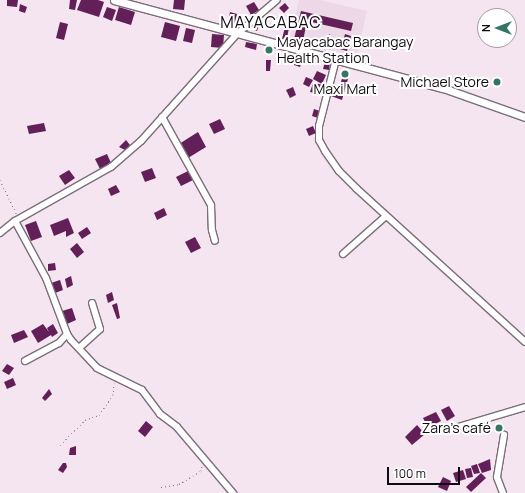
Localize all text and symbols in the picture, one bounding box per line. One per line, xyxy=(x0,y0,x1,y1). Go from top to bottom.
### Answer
north arrow xyxy=(477,8,517,48)
district label: MAYACABAC xyxy=(220,12,322,32)
text: N xyxy=(478,24,493,32)
place label: Mayacabac Barangay Health Station xyxy=(277,34,413,66)
marker: Mayacabac Barangay Health Station xyxy=(264,45,274,55)
marker: Maxi Mart xyxy=(340,69,350,79)
place label: Michael Store xyxy=(401,74,489,90)
marker: Michael Store xyxy=(492,77,502,87)
place label: Maxi Mart xyxy=(313,81,377,97)
place label: Zara's café xyxy=(422,420,491,436)
marker: Zara's café xyxy=(494,423,504,433)
scale bar xyxy=(389,459,462,485)
text: 100 m xyxy=(394,465,426,482)

